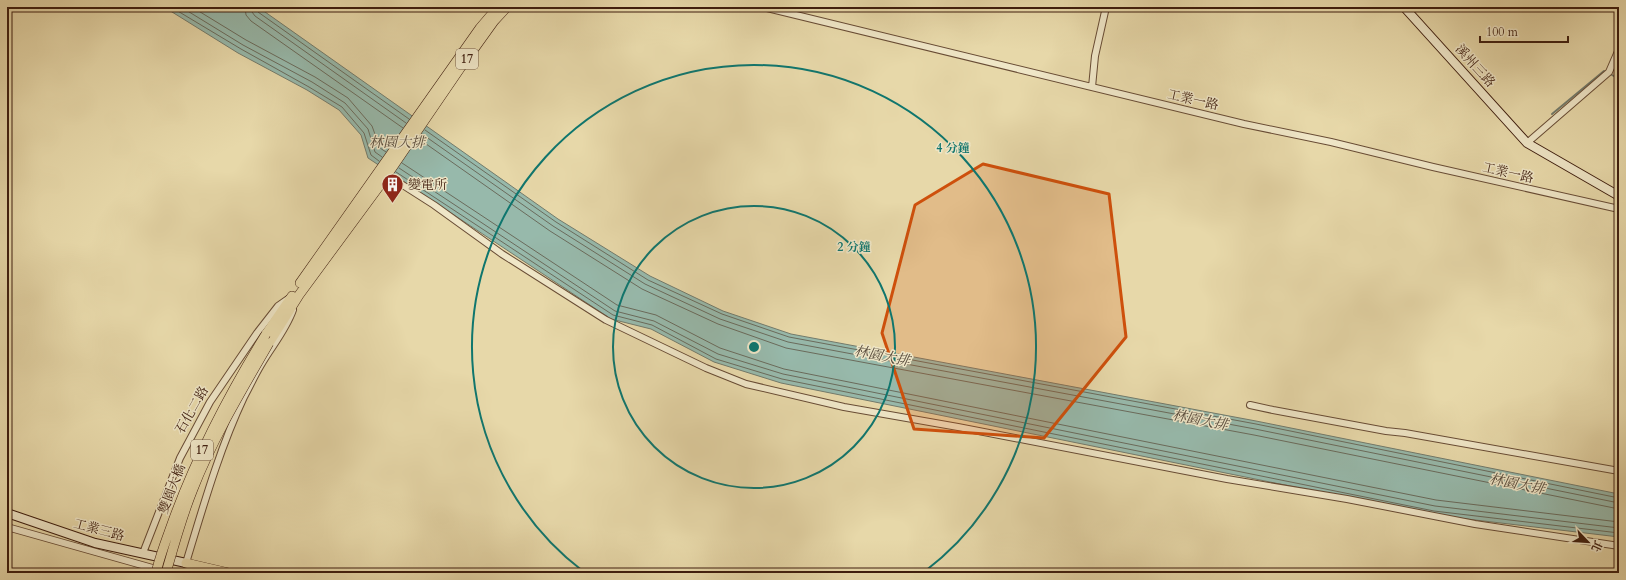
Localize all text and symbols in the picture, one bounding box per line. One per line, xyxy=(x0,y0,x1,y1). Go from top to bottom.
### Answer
scale bar xyxy=(1480,18,1568,44)
text: 100 m xyxy=(1486,24,1519,40)
street label: 溪州三路 xyxy=(1451,41,1499,91)
road number: 17 xyxy=(456,49,478,69)
street label: 工業一路 xyxy=(1166,85,1220,115)
water label: 林園大排 xyxy=(369,133,427,152)
text: 4 分鐘 xyxy=(936,140,970,156)
street label: 工業一路 xyxy=(1481,158,1535,188)
building icon: 變電所 xyxy=(380,172,406,205)
place label: 變電所 xyxy=(408,176,447,194)
text: 2 分鐘 xyxy=(837,239,871,255)
centre of rings xyxy=(747,340,761,354)
water label: 林園大排 xyxy=(853,341,913,371)
street label: 石化二路 xyxy=(171,383,213,437)
water label: 林園大排 xyxy=(1171,405,1231,435)
road number: 17 xyxy=(191,440,213,460)
street label: 雙園大橋 xyxy=(154,461,190,517)
water label: 林園大排 xyxy=(1488,469,1548,499)
street label: 工業三路 xyxy=(72,515,126,545)
north arrow xyxy=(1568,522,1608,562)
text: 北 xyxy=(1587,538,1606,554)

